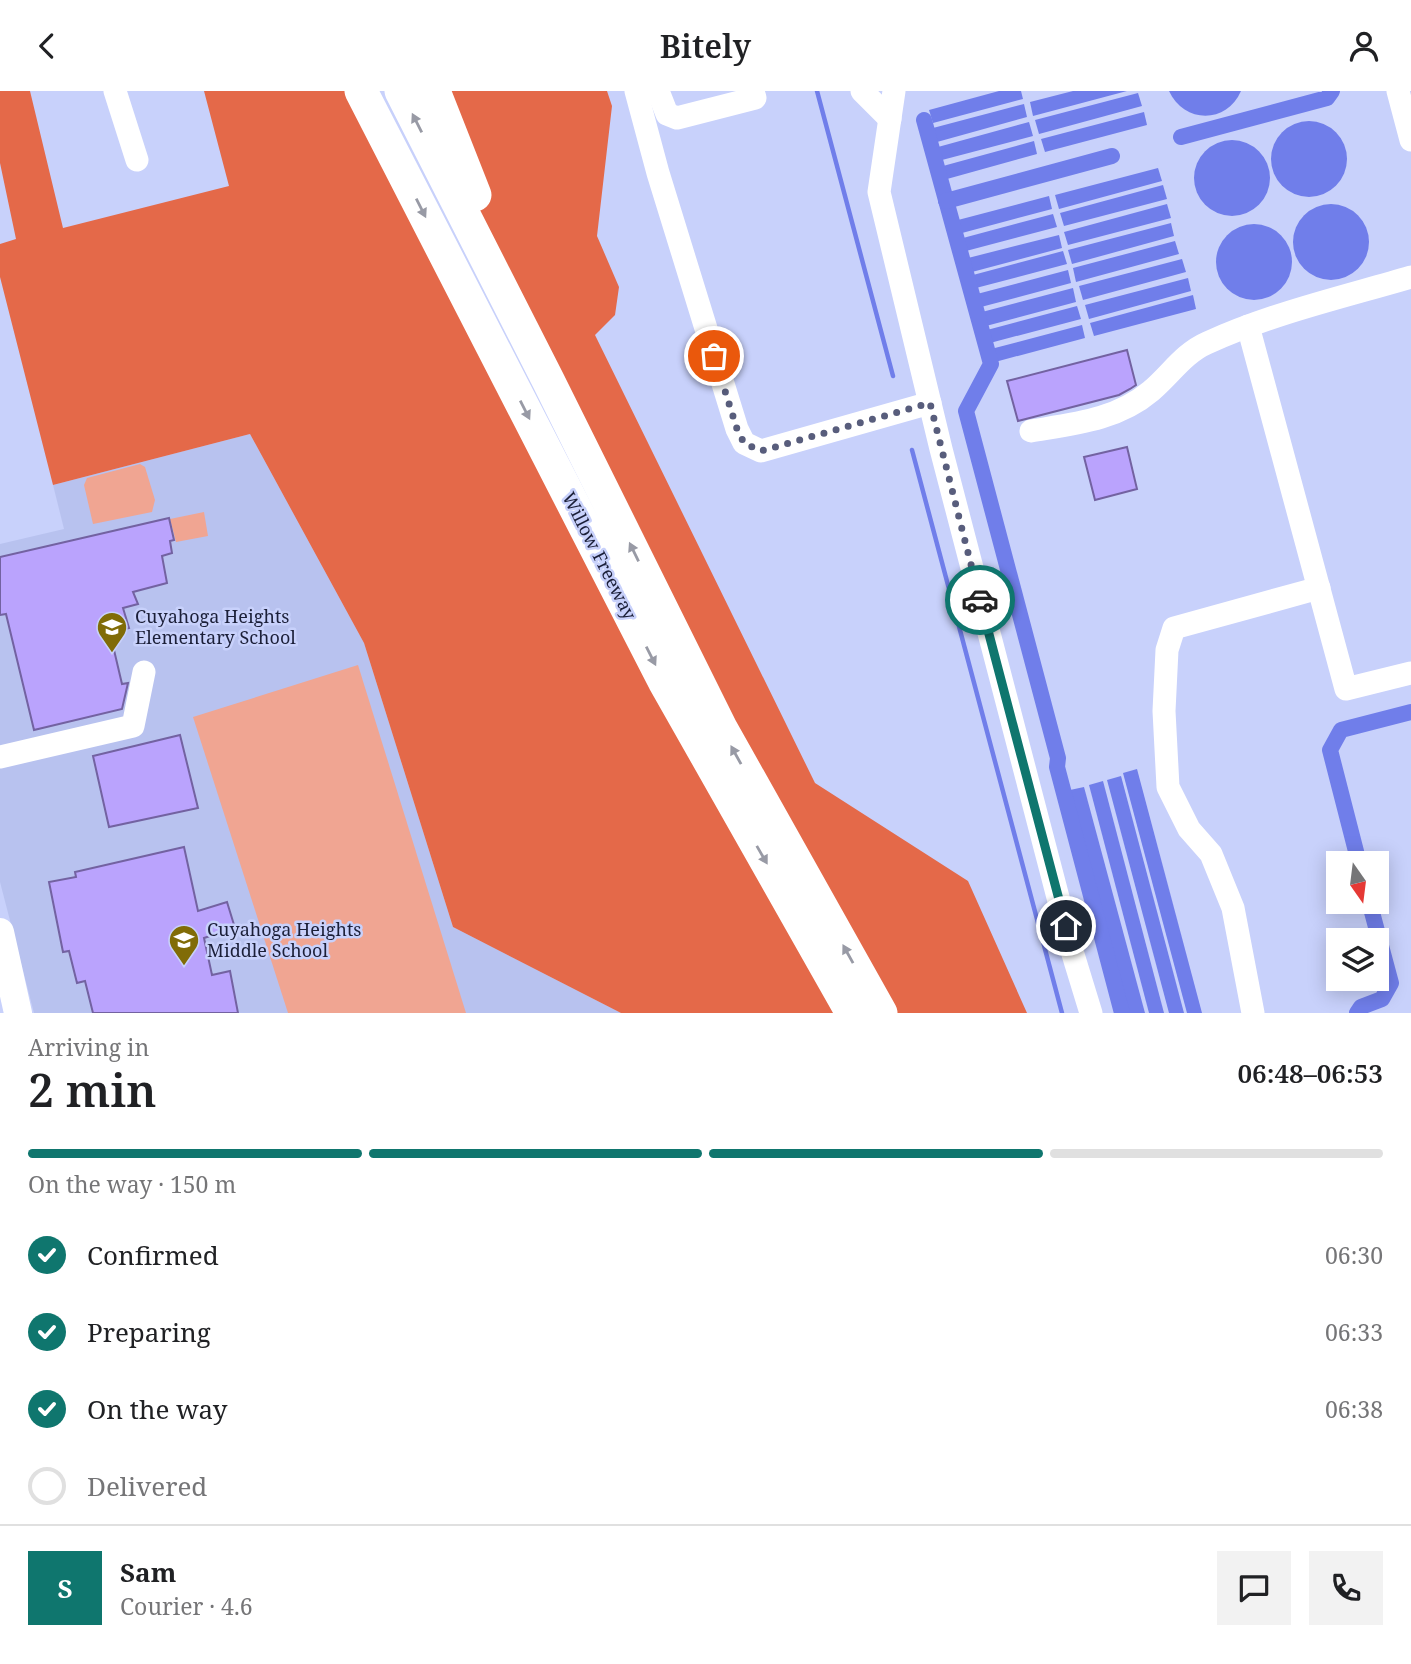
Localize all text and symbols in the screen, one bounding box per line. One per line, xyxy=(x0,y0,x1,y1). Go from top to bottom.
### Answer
text: Bitely xyxy=(660,24,751,67)
icon: back xyxy=(28,27,66,65)
icon: person xyxy=(1345,27,1383,65)
one-way arrow xyxy=(411,113,422,133)
one-way arrow xyxy=(415,198,426,218)
pin xyxy=(684,326,744,386)
icon: bag xyxy=(695,337,733,375)
one-way arrow xyxy=(519,400,530,420)
street label: Willow Freeway xyxy=(557,488,643,624)
one-way arrow xyxy=(628,542,639,562)
courier xyxy=(945,565,1015,635)
icon: car xyxy=(961,581,999,619)
place label: Cuyahoga Heights Elementary School xyxy=(135,604,296,649)
school or university icon: Cuyahoga Heights Elementary School xyxy=(95,610,129,654)
one-way arrow xyxy=(645,646,656,666)
one-way arrow xyxy=(730,746,742,765)
one-way arrow xyxy=(756,845,768,864)
north arrow xyxy=(1326,851,1390,913)
map controls xyxy=(1326,851,1389,991)
pin xyxy=(1036,896,1096,956)
icon: home xyxy=(1047,907,1085,945)
place label: Cuyahoga Heights Middle School xyxy=(207,917,361,962)
school or university icon: Cuyahoga Heights Middle School xyxy=(167,923,201,967)
button: layers xyxy=(1326,928,1389,991)
one-way arrow xyxy=(842,944,854,963)
text: Arriving in xyxy=(28,1031,149,1063)
text: 06:48–06:53 xyxy=(1237,1055,1383,1091)
text: 2 min xyxy=(28,1058,156,1120)
text: On the way · 150 m xyxy=(28,1168,236,1200)
icon: check xyxy=(28,1236,66,1274)
text: Confirmed xyxy=(87,1237,219,1273)
text: 06:30 xyxy=(1325,1239,1383,1271)
icon: check xyxy=(28,1313,66,1351)
text: Preparing xyxy=(87,1314,211,1350)
text: 06:33 xyxy=(1325,1316,1383,1348)
icon: check xyxy=(28,1390,66,1428)
text: On the way xyxy=(87,1391,227,1427)
text: 06:38 xyxy=(1325,1393,1383,1425)
text: Delivered xyxy=(87,1468,207,1504)
button: chat xyxy=(1217,1551,1291,1625)
button: phone xyxy=(1309,1551,1383,1625)
text: Sam xyxy=(120,1554,176,1590)
text: S xyxy=(57,1570,73,1606)
text: Courier · 4.6 xyxy=(120,1590,253,1622)

